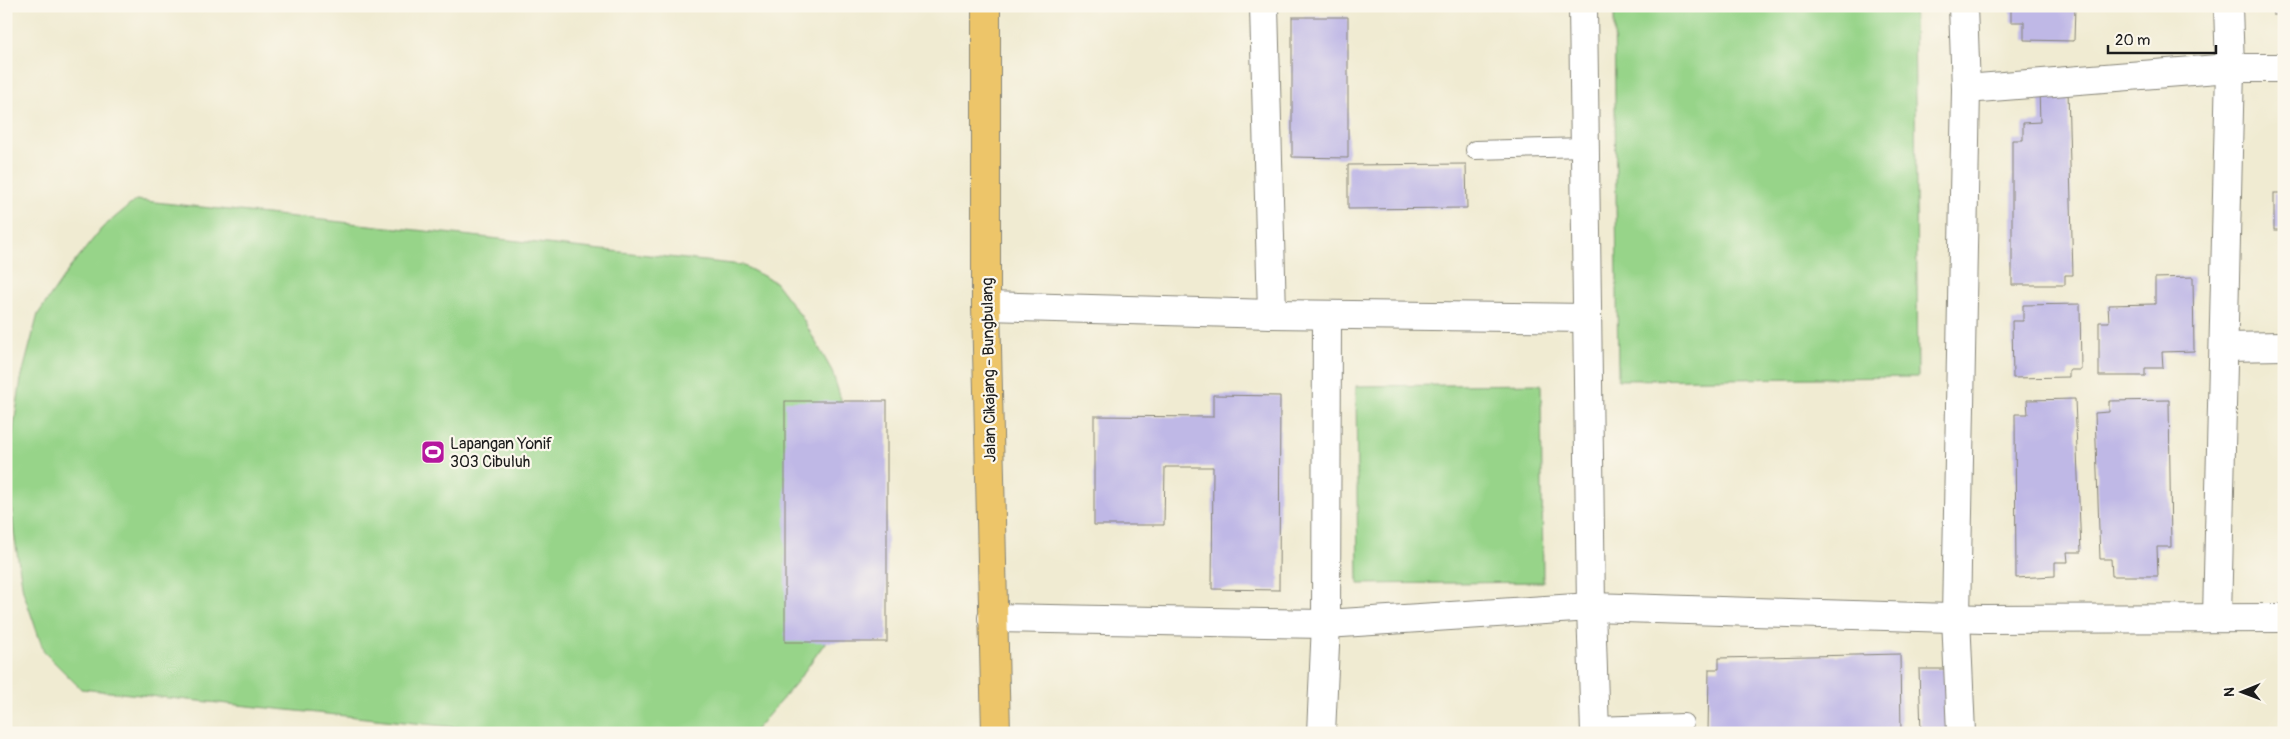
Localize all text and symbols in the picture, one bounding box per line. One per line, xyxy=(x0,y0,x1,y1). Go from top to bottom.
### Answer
scale bar xyxy=(2108,22,2215,54)
text: 20 m xyxy=(2115,31,2150,50)
street label: Jalan Cikajang - Bungbulang xyxy=(977,277,1001,463)
place label: Lapangan Yonif 303 Cibuluh xyxy=(450,434,553,472)
sports icon: Lapangan Yonif 303 Cibuluh xyxy=(420,439,446,465)
north arrow xyxy=(2218,666,2268,716)
text: N xyxy=(2221,687,2238,697)

